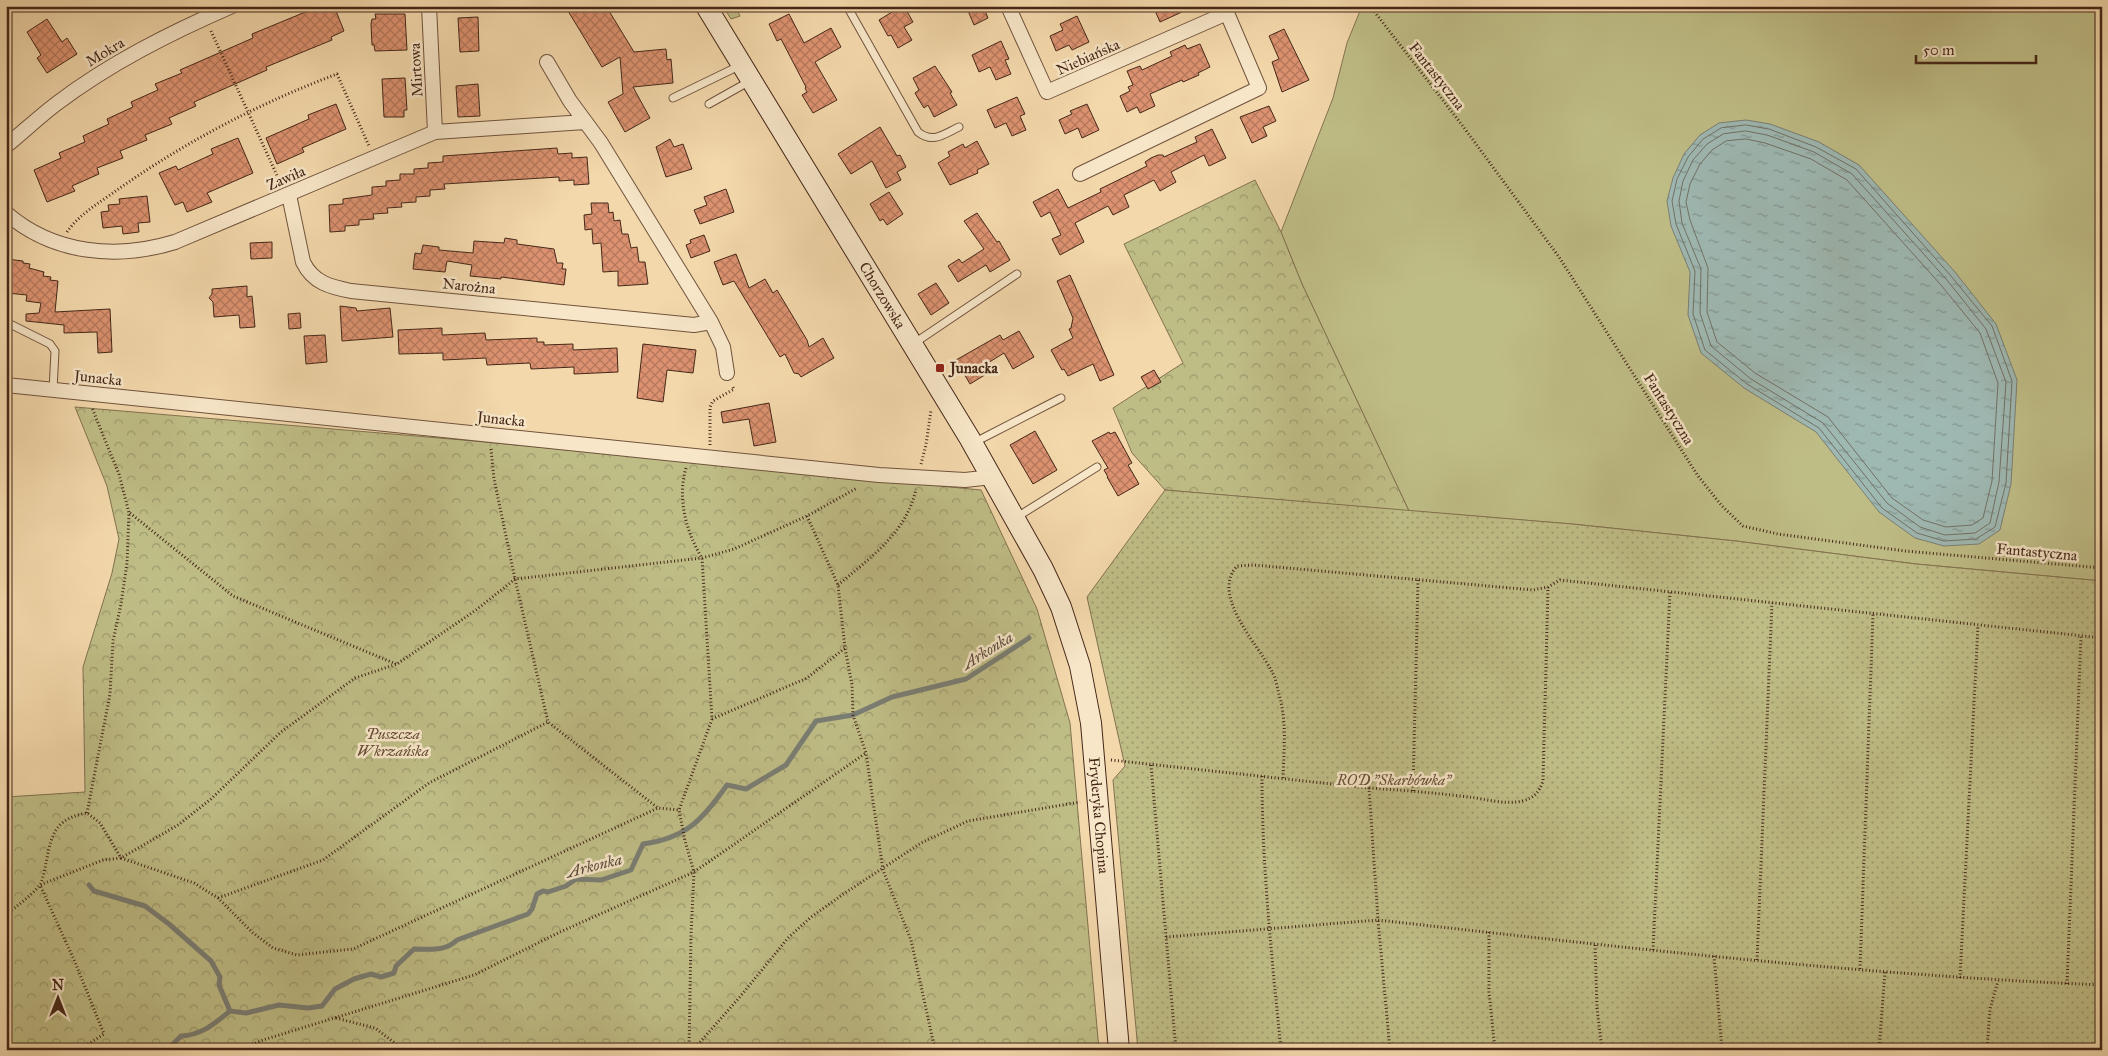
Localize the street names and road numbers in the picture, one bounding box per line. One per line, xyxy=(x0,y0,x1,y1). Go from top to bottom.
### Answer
street label: Mokra xyxy=(82,33,128,70)
street label: Niebiańska xyxy=(1054,35,1123,79)
street label: Fantastyczna xyxy=(1405,39,1469,114)
street label: Mirtowa xyxy=(406,42,426,98)
street label: Zawiła xyxy=(264,162,309,194)
street label: Chorzowska xyxy=(855,259,910,333)
street label: Narożna xyxy=(442,274,497,298)
street label: Junacka xyxy=(71,366,123,391)
street label: Fantastyczna xyxy=(1640,370,1698,449)
street label: Junacka xyxy=(474,407,526,432)
street label: Fantastyczna xyxy=(1996,540,2079,565)
street label: Fryderyka Chopina xyxy=(1085,756,1113,875)

